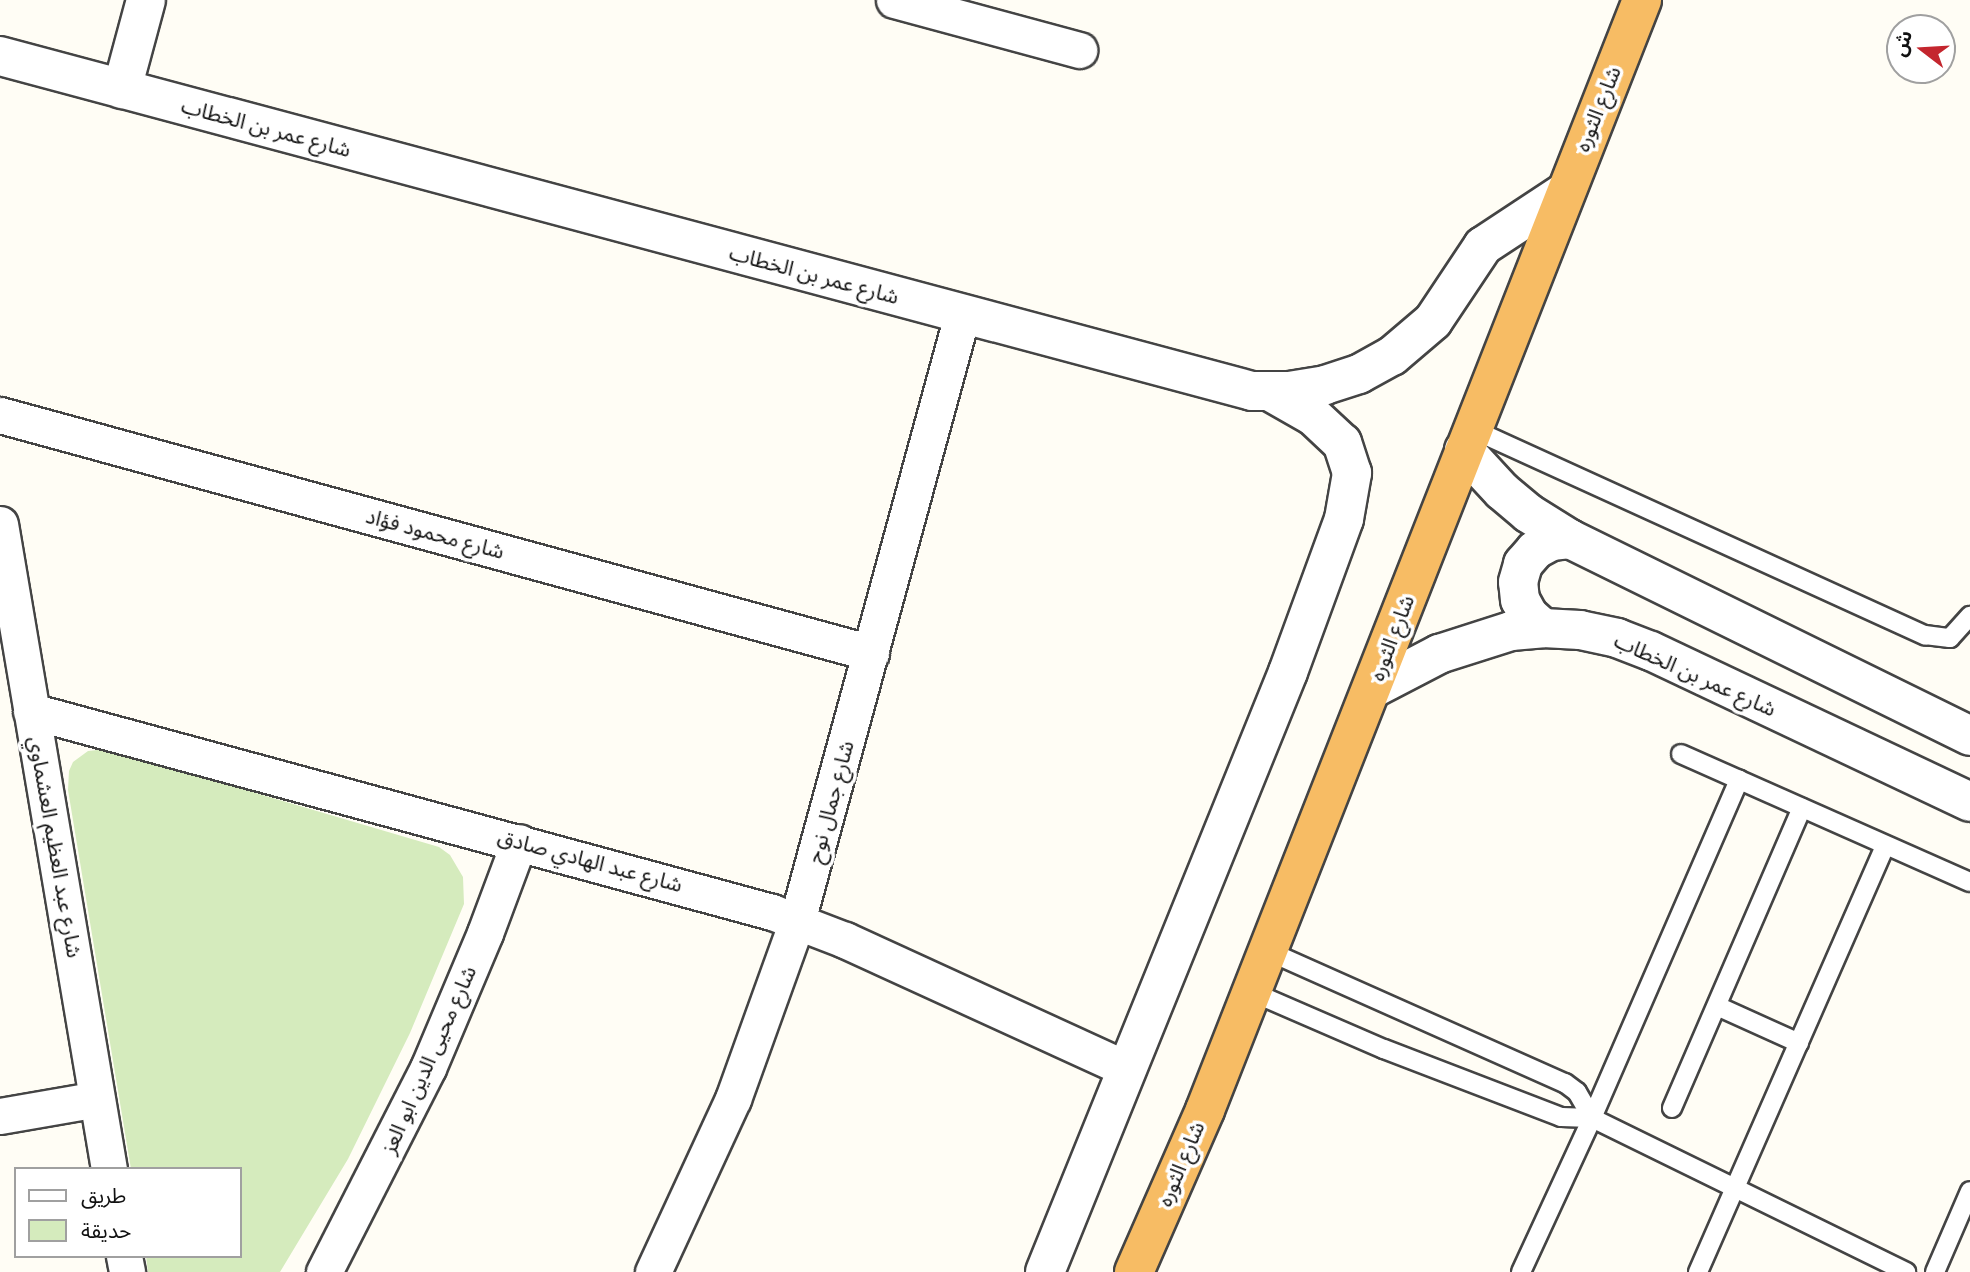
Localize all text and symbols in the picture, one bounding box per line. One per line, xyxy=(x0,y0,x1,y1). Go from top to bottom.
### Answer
north arrow xyxy=(1886,14,1956,84)
text: ش xyxy=(1889,28,1916,59)
street label: شارع الثوره xyxy=(1570,63,1626,155)
street label: شارع عمر بن الخطاب xyxy=(179,93,353,163)
street label: شارع عمر بن الخطاب xyxy=(727,240,901,310)
street label: شارع محمود فؤاد xyxy=(363,503,507,565)
street label: شارع الثوره xyxy=(1364,592,1420,684)
street label: شارع عمر بن الخطاب xyxy=(1610,628,1780,722)
street label: شارع عبد العظيم العشماوي xyxy=(23,734,87,960)
street label: شارع جمال نوح xyxy=(803,738,859,866)
street label: شارع عبد الهادي صادق xyxy=(495,824,685,898)
street label: شارع محيى الدين ابو العز xyxy=(376,962,482,1158)
street label: شارع الثوره xyxy=(1152,1118,1210,1210)
legend xyxy=(14,1167,242,1258)
text: طريق xyxy=(81,1184,126,1208)
text: حديقة xyxy=(81,1219,131,1243)

